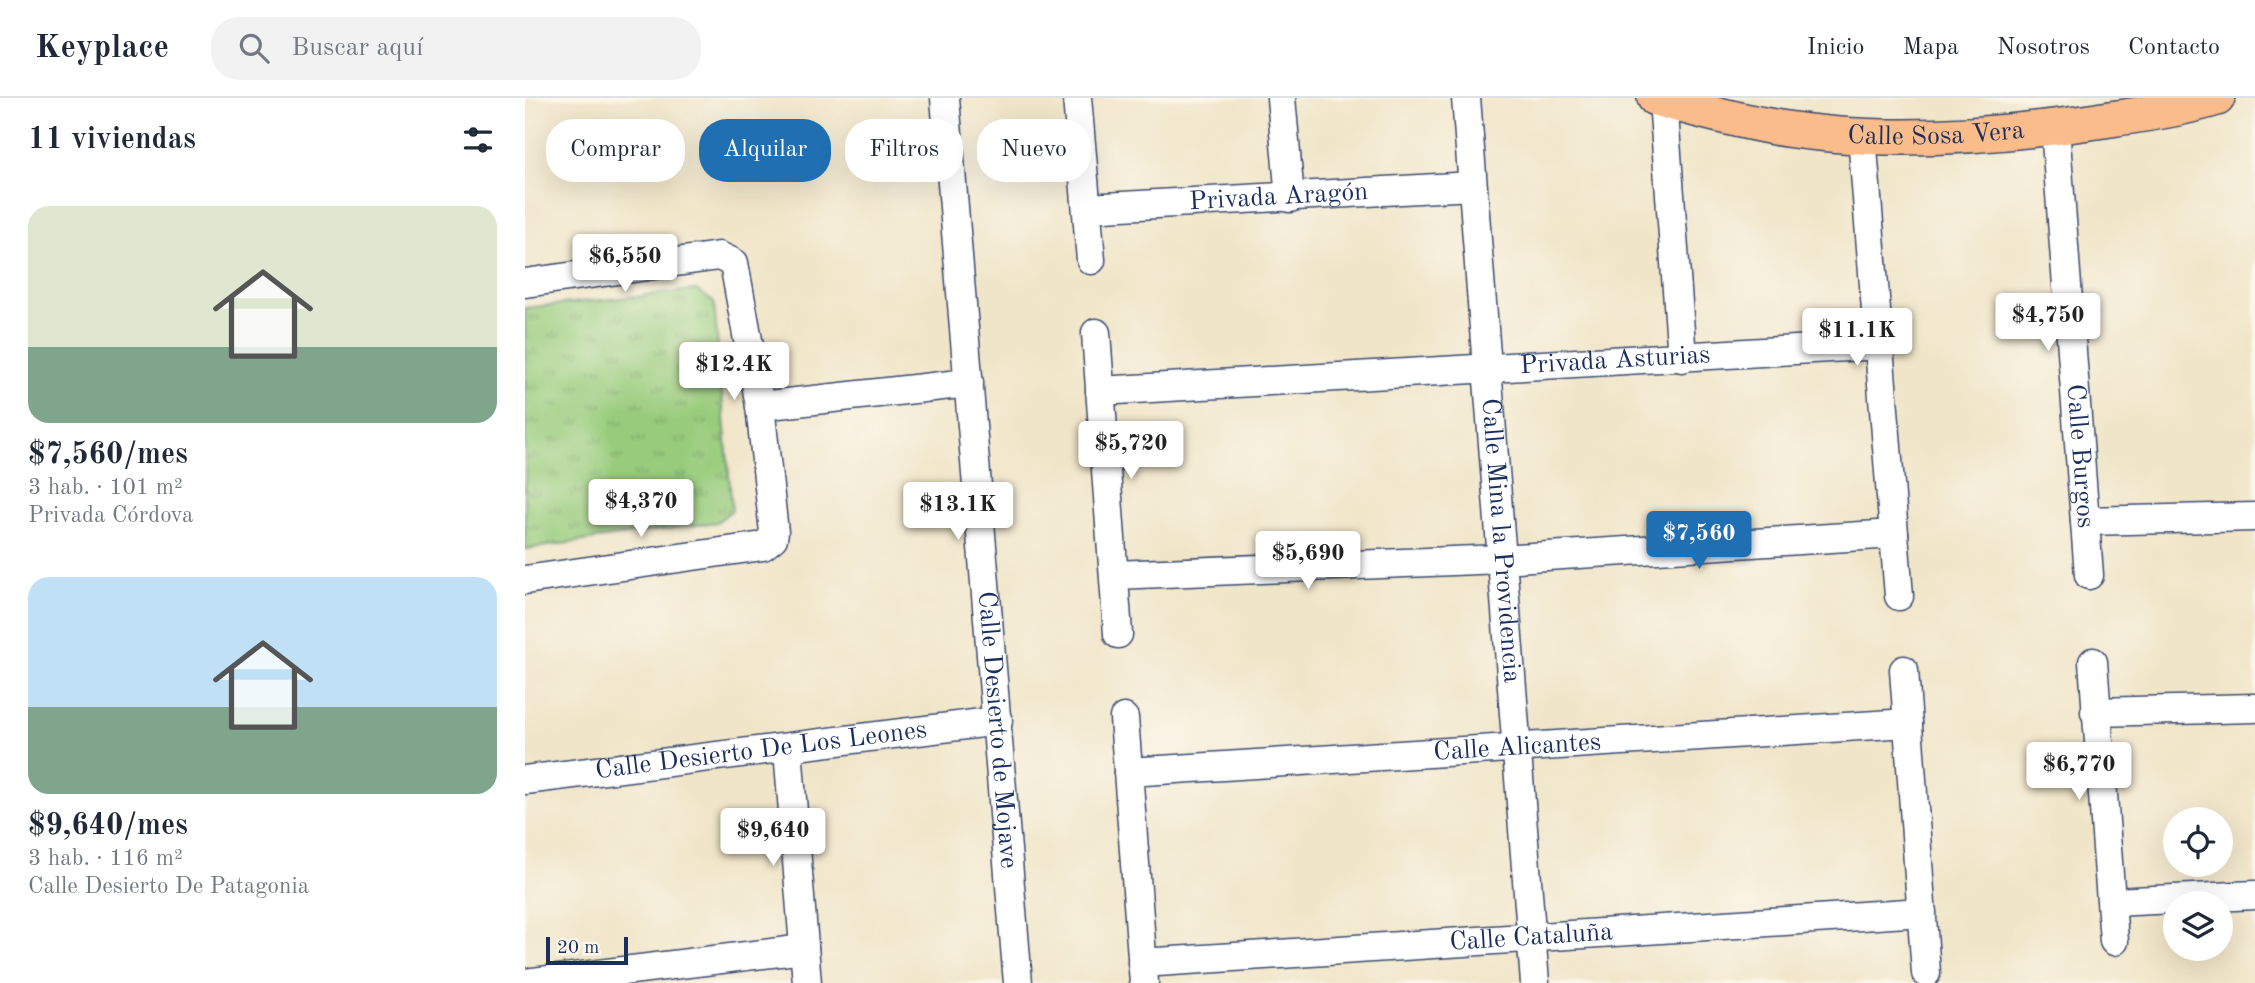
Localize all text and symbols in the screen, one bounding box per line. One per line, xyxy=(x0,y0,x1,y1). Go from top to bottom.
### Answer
search box xyxy=(211,17,701,80)
icon: search xyxy=(235,29,273,67)
text: Keyplace xyxy=(35,32,169,65)
text: Buscar aquí xyxy=(291,35,423,61)
text: Inicio xyxy=(1807,36,1865,60)
text: Mapa xyxy=(1903,36,1959,60)
text: Nosotros xyxy=(1997,36,2090,60)
text: Contacto xyxy=(2128,36,2220,60)
street label: Calle Sosa Vera xyxy=(1847,118,2026,150)
chip: Comprar xyxy=(546,119,685,182)
chip: Alquilar xyxy=(699,119,831,182)
chip: Filtros xyxy=(845,119,963,182)
chip: Nuevo xyxy=(977,119,1091,182)
icon: filters xyxy=(459,121,497,159)
text: 11 viviendas xyxy=(28,125,196,155)
street label: Privada Aragón xyxy=(1188,179,1369,215)
pin: $6,550 xyxy=(568,234,682,294)
text: $6,550 xyxy=(588,245,662,268)
icon: home xyxy=(200,251,326,377)
pin: $4,750 xyxy=(1991,294,2105,353)
text: $4,750 xyxy=(2011,304,2085,327)
pin: $11.1K xyxy=(1800,308,1914,368)
text: $11.1K xyxy=(1818,319,1896,342)
pin: $12.4K xyxy=(677,342,791,402)
street label: Privada Asturias xyxy=(1519,342,1711,379)
text: $12.4K xyxy=(695,353,773,376)
street label: Calle Burgos xyxy=(2062,383,2098,529)
street label: Calle Mina la Providencia xyxy=(1476,397,1525,684)
pin: $5,720 xyxy=(1074,422,1188,481)
text: $5,720 xyxy=(1094,432,1168,455)
text: $7,560/mes xyxy=(28,440,188,470)
text: 3 hab. · 101 m² xyxy=(28,476,183,499)
pin: $4,370 xyxy=(584,480,698,539)
pin: $13.1K xyxy=(901,482,1015,542)
text: $4,370 xyxy=(604,490,678,513)
text: $13.1K xyxy=(919,493,997,516)
text: Privada Córdova xyxy=(28,504,193,527)
pin: $7,560 xyxy=(1642,512,1756,571)
text: $7,560 xyxy=(1662,522,1736,545)
pin: $5,690 xyxy=(1251,532,1365,591)
text: $5,690 xyxy=(1271,542,1345,565)
street label: Calle Desierto de Mojave xyxy=(973,590,1022,870)
icon: home xyxy=(200,622,326,748)
street label: Calle Desierto De Los Leones xyxy=(594,717,929,784)
street label: Calle Alicantes xyxy=(1433,729,1602,766)
pin: $6,770 xyxy=(2022,742,2136,802)
text: $6,770 xyxy=(2042,753,2116,776)
map controls xyxy=(2163,807,2233,961)
button: locate xyxy=(2163,807,2233,877)
pin: $9,640 xyxy=(716,808,830,868)
text: $9,640/mes xyxy=(28,811,188,841)
text: $9,640 xyxy=(736,819,810,842)
text: 3 hab. · 116 m² xyxy=(28,847,183,870)
text: Calle Desierto De Patagonia xyxy=(28,875,309,898)
button: layers xyxy=(2163,891,2233,961)
street label: Calle Cataluña xyxy=(1449,919,1614,956)
scale bar xyxy=(546,934,628,966)
text: 20 m xyxy=(557,939,599,958)

